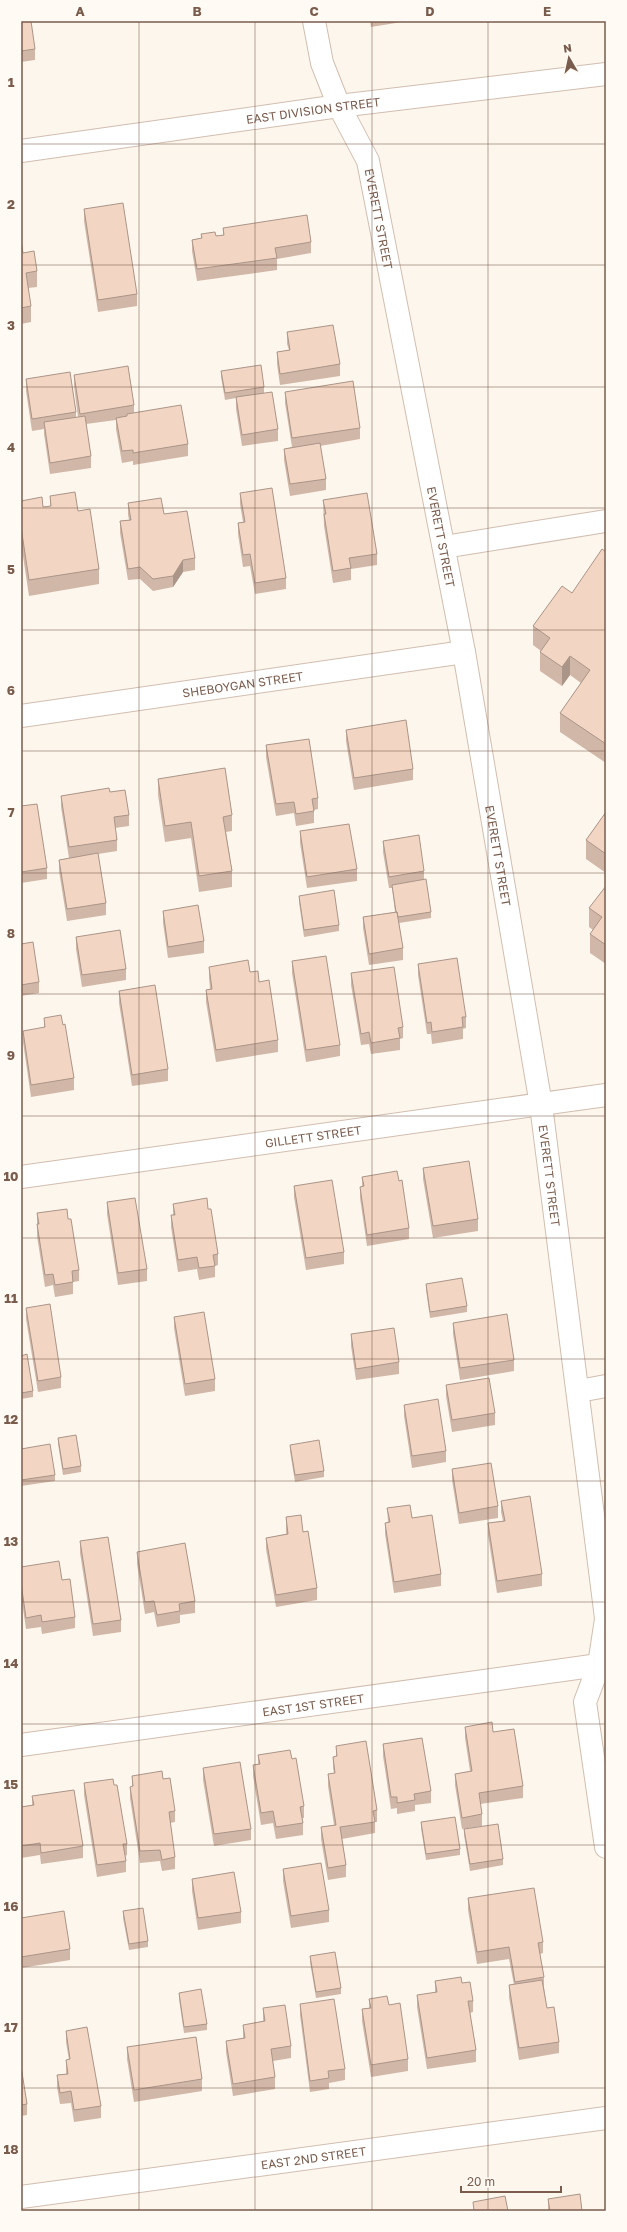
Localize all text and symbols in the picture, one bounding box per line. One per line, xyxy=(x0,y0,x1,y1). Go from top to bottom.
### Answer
text: A xyxy=(75,3,85,19)
text: B xyxy=(192,3,202,19)
text: C xyxy=(309,3,319,19)
text: D xyxy=(425,3,435,19)
text: E xyxy=(543,3,551,19)
north arrow xyxy=(549,38,589,78)
text: N xyxy=(562,41,573,55)
text: 1 xyxy=(8,74,15,90)
street label: EAST DIVISION STREET xyxy=(245,94,382,127)
street label: EVERETT STREET xyxy=(362,167,397,271)
text: 2 xyxy=(7,196,15,212)
text: 3 xyxy=(7,317,15,333)
text: 4 xyxy=(7,439,15,455)
street label: EVERETT STREET xyxy=(424,485,459,589)
text: 5 xyxy=(7,561,15,577)
street label: SHEBOYGAN STREET xyxy=(181,668,305,700)
text: 6 xyxy=(7,682,15,698)
text: 7 xyxy=(7,804,15,820)
street label: EVERETT STREET xyxy=(483,804,515,908)
text: 8 xyxy=(7,925,15,941)
text: 9 xyxy=(7,1047,15,1063)
street label: GILLETT STREET xyxy=(264,1122,363,1150)
street label: EVERETT STREET xyxy=(536,1124,564,1228)
text: 10 xyxy=(3,1168,19,1184)
text: 11 xyxy=(4,1290,18,1306)
text: 12 xyxy=(4,1411,18,1427)
text: 13 xyxy=(4,1533,18,1549)
text: 14 xyxy=(4,1655,18,1671)
street label: EAST 1ST STREET xyxy=(261,1690,366,1719)
text: 15 xyxy=(4,1776,18,1792)
text: 16 xyxy=(4,1898,18,1914)
text: 17 xyxy=(4,2019,18,2035)
text: 18 xyxy=(3,2141,19,2157)
street label: EAST 2ND STREET xyxy=(260,2143,368,2172)
scale bar xyxy=(461,2168,561,2194)
text: 20 m xyxy=(467,2174,495,2189)

